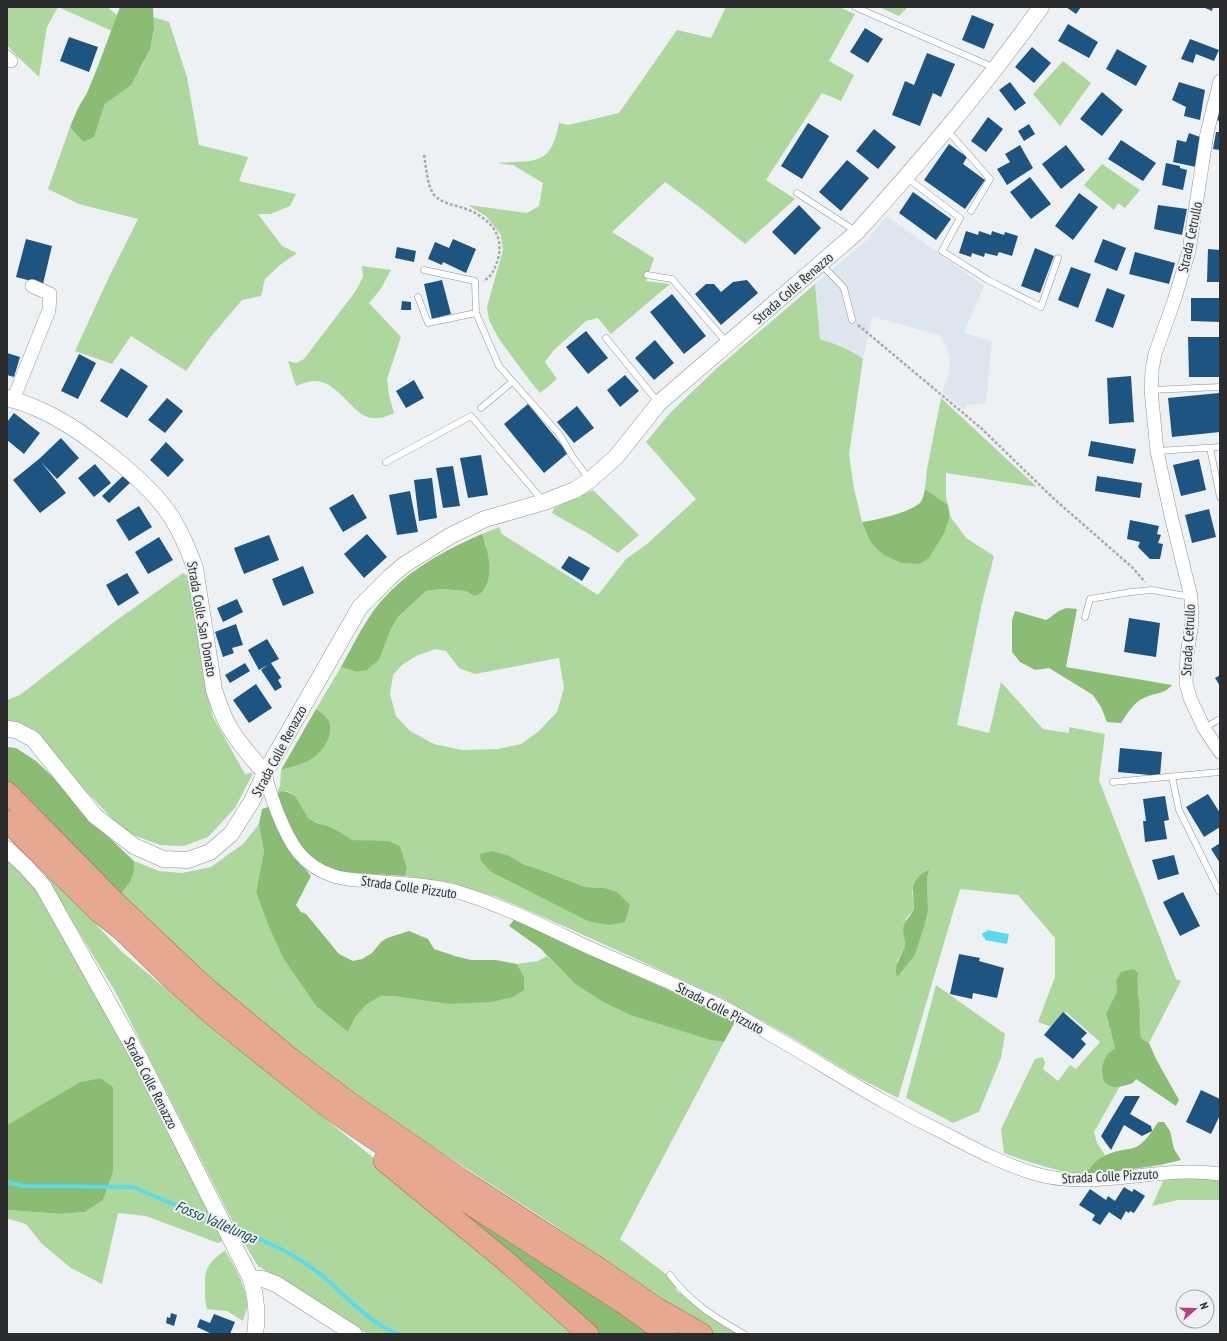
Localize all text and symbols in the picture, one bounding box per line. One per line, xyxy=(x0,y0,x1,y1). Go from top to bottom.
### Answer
street label: Strada Cetrullo xyxy=(1174,200,1206,274)
street label: Strada Colle Renazzo xyxy=(749,248,837,328)
street label: Strada Colle San Donato xyxy=(183,560,221,678)
street label: Strada Cetrullo xyxy=(1177,604,1199,676)
street label: Strada Colle Renazzo xyxy=(247,702,311,800)
street label: Strada Colle Pizzuto xyxy=(360,871,458,903)
street label: Strada Colle Pizzuto xyxy=(673,978,767,1038)
street label: Strada Colle Renazzo xyxy=(120,1034,182,1132)
street label: Strada Colle Pizzuto xyxy=(1061,1164,1159,1188)
water label: Fosso Vallelunga xyxy=(173,1196,261,1248)
north arrow xyxy=(1175,1289,1215,1329)
text: N xyxy=(1197,1300,1212,1311)

